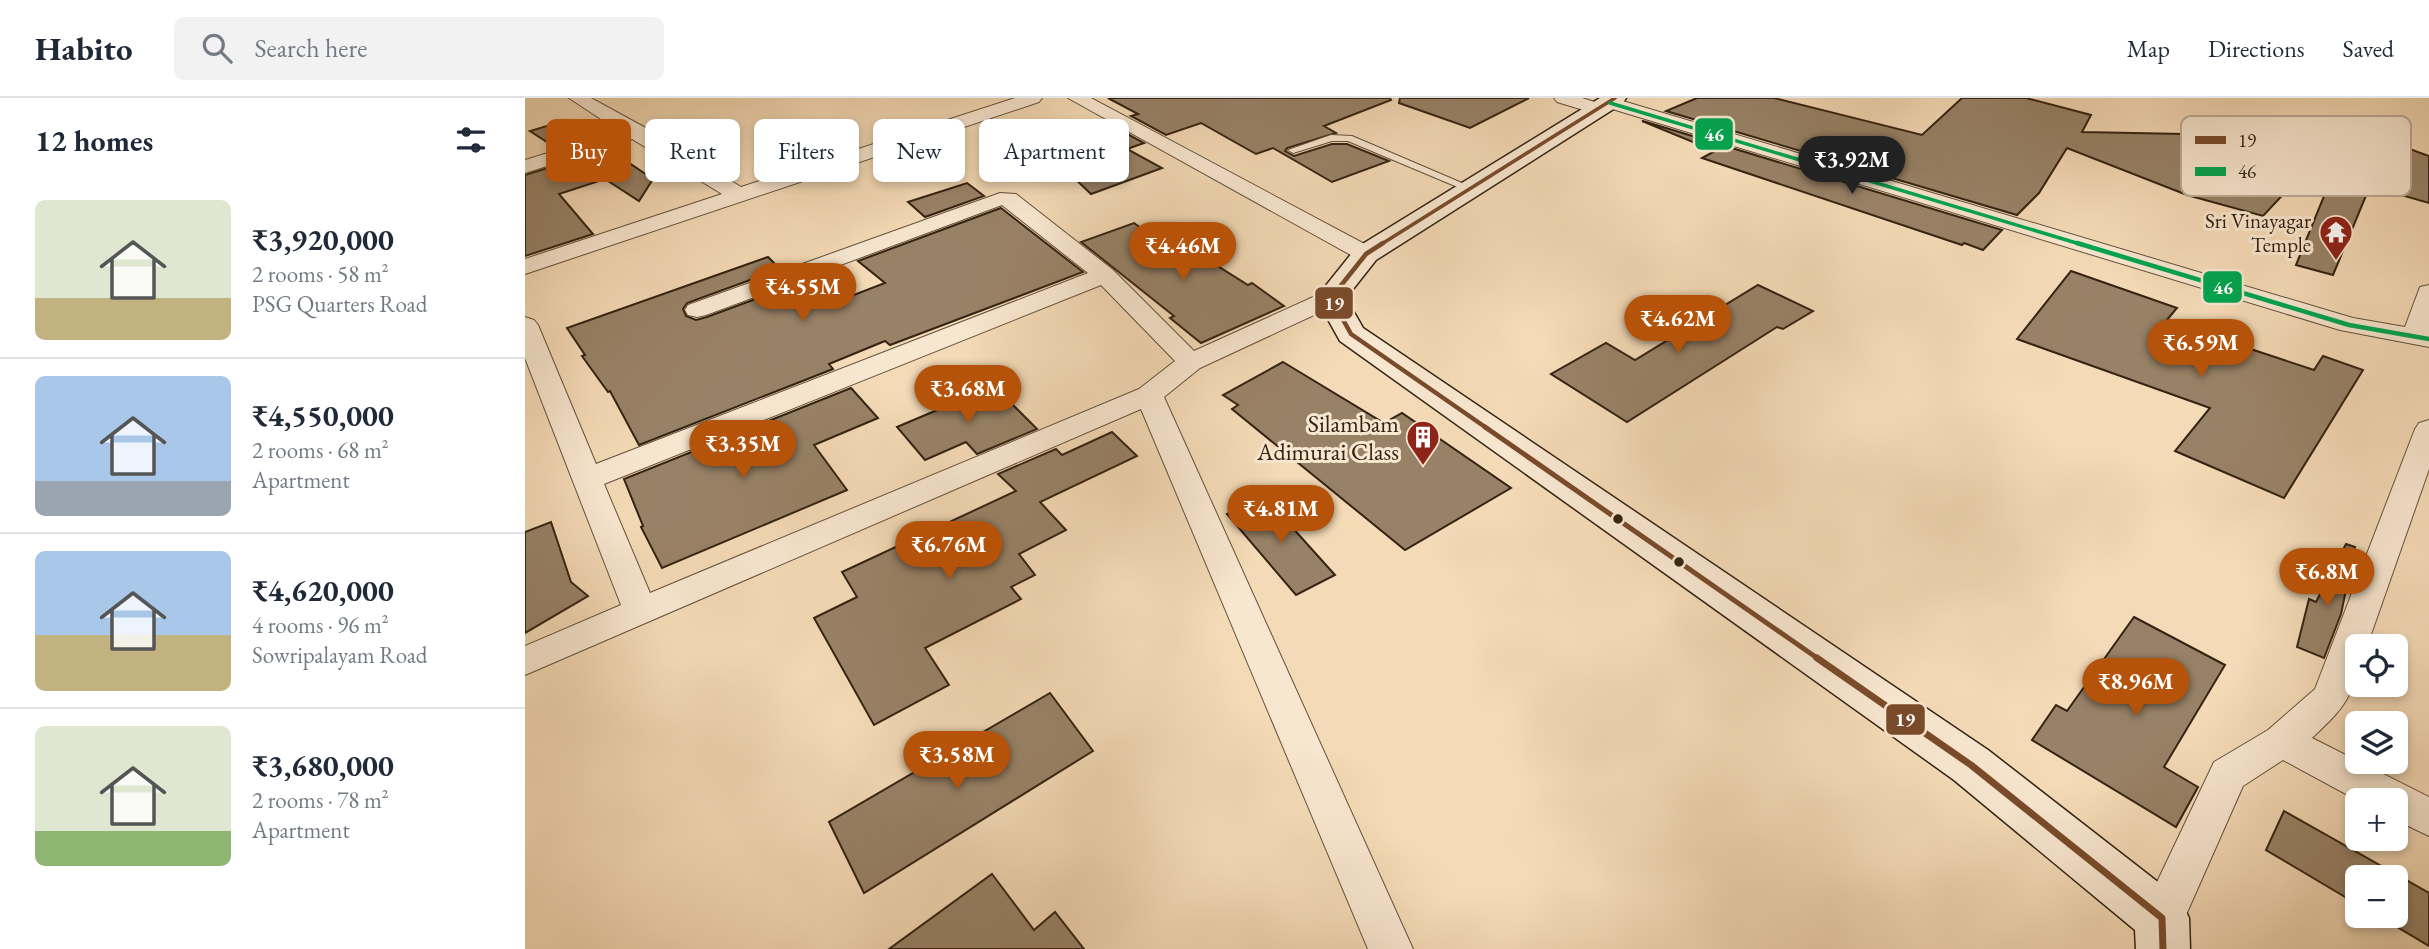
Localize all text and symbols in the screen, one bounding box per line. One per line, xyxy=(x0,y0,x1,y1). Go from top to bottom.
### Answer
search box xyxy=(174,17,664,80)
text: Habito xyxy=(35,27,132,70)
icon: search xyxy=(198,29,236,67)
text: Search here xyxy=(254,31,367,65)
text: Map xyxy=(2127,33,2170,64)
text: Directions xyxy=(2208,33,2305,64)
text: Saved xyxy=(2343,33,2394,64)
legend xyxy=(2181,116,2411,196)
line badge: 46 xyxy=(1694,117,1734,151)
chip: Buy xyxy=(546,119,631,182)
chip: Rent xyxy=(645,119,740,182)
chip: Filters xyxy=(754,119,859,182)
chip: New xyxy=(873,119,965,182)
chip: Apartment xyxy=(979,119,1129,182)
text: 12 homes xyxy=(35,121,153,160)
icon: filters xyxy=(452,121,490,159)
text: 46 xyxy=(1704,122,1724,147)
text: 19 xyxy=(2238,128,2256,153)
pin: ₹3.92M xyxy=(1795,136,1909,196)
text: ₹3.92M xyxy=(1814,144,1890,174)
text: 46 xyxy=(2238,159,2256,184)
place label: Sri Vinayagar Temple xyxy=(2205,207,2311,258)
temple icon: Sri Vinayagar Temple xyxy=(2317,213,2355,262)
text: ₹3,920,000 xyxy=(252,220,394,259)
pin: ₹4.46M xyxy=(1126,222,1240,282)
icon: home xyxy=(91,228,175,312)
text: ₹4.46M xyxy=(1145,230,1221,260)
text: 2 rooms · 58 m² xyxy=(252,259,389,289)
pin: ₹4.55M xyxy=(746,264,860,323)
line badge: 46 xyxy=(2202,270,2243,304)
text: ₹4.55M xyxy=(765,271,841,301)
text: 46 xyxy=(2213,275,2233,300)
line badge: 19 xyxy=(1314,286,1354,320)
text: PSG Quarters Road xyxy=(252,289,427,319)
text: 19 xyxy=(1324,291,1344,316)
pin: ₹4.62M xyxy=(1621,296,1735,355)
text: ₹4.62M xyxy=(1640,303,1716,333)
pin: ₹6.59M xyxy=(2144,320,2258,379)
text: ₹6.59M xyxy=(2163,327,2239,357)
pin: ₹3.68M xyxy=(911,366,1025,425)
text: ₹3.68M xyxy=(930,373,1006,403)
text: ₹4,550,000 xyxy=(252,396,394,435)
icon: home xyxy=(91,404,175,488)
place label: Silambam Adimurai Class xyxy=(1256,408,1399,467)
building icon: Silambam Adimurai Class xyxy=(1404,418,1442,467)
pin: ₹3.35M xyxy=(686,420,800,480)
text: ₹3.35M xyxy=(705,428,781,458)
text: 2 rooms · 68 m² xyxy=(252,435,389,465)
text: Apartment xyxy=(252,465,350,495)
pin: ₹4.81M xyxy=(1224,486,1338,545)
text: ₹4.81M xyxy=(1243,493,1319,523)
unlabelled marker xyxy=(1611,512,1625,526)
pin: ₹6.76M xyxy=(892,522,1006,581)
text: ₹6.76M xyxy=(911,529,987,559)
pin: ₹6.8M xyxy=(2278,548,2376,608)
unlabelled marker xyxy=(1672,555,1686,569)
text: ₹6.8M xyxy=(2295,556,2359,586)
text: ₹4,620,000 xyxy=(252,571,394,610)
icon: home xyxy=(91,579,175,663)
text: 4 rooms · 96 m² xyxy=(252,610,389,640)
map controls xyxy=(2345,634,2408,928)
button: locate xyxy=(2345,634,2408,697)
text: Sowripalayam Road xyxy=(252,640,427,670)
pin: ₹8.96M xyxy=(2079,658,2193,718)
text: ₹8.96M xyxy=(2098,666,2174,696)
line badge: 19 xyxy=(1885,703,1926,736)
text: 19 xyxy=(1895,707,1915,732)
button: layers xyxy=(2345,711,2408,774)
pin: ₹3.58M xyxy=(900,732,1014,791)
text: ₹3.58M xyxy=(919,739,995,769)
text: ₹3,680,000 xyxy=(252,746,394,785)
icon: home xyxy=(91,754,175,838)
text: 2 rooms · 78 m² xyxy=(252,785,389,815)
button: + xyxy=(2345,788,2408,851)
text: Apartment xyxy=(252,815,350,845)
button: − xyxy=(2345,865,2408,928)

